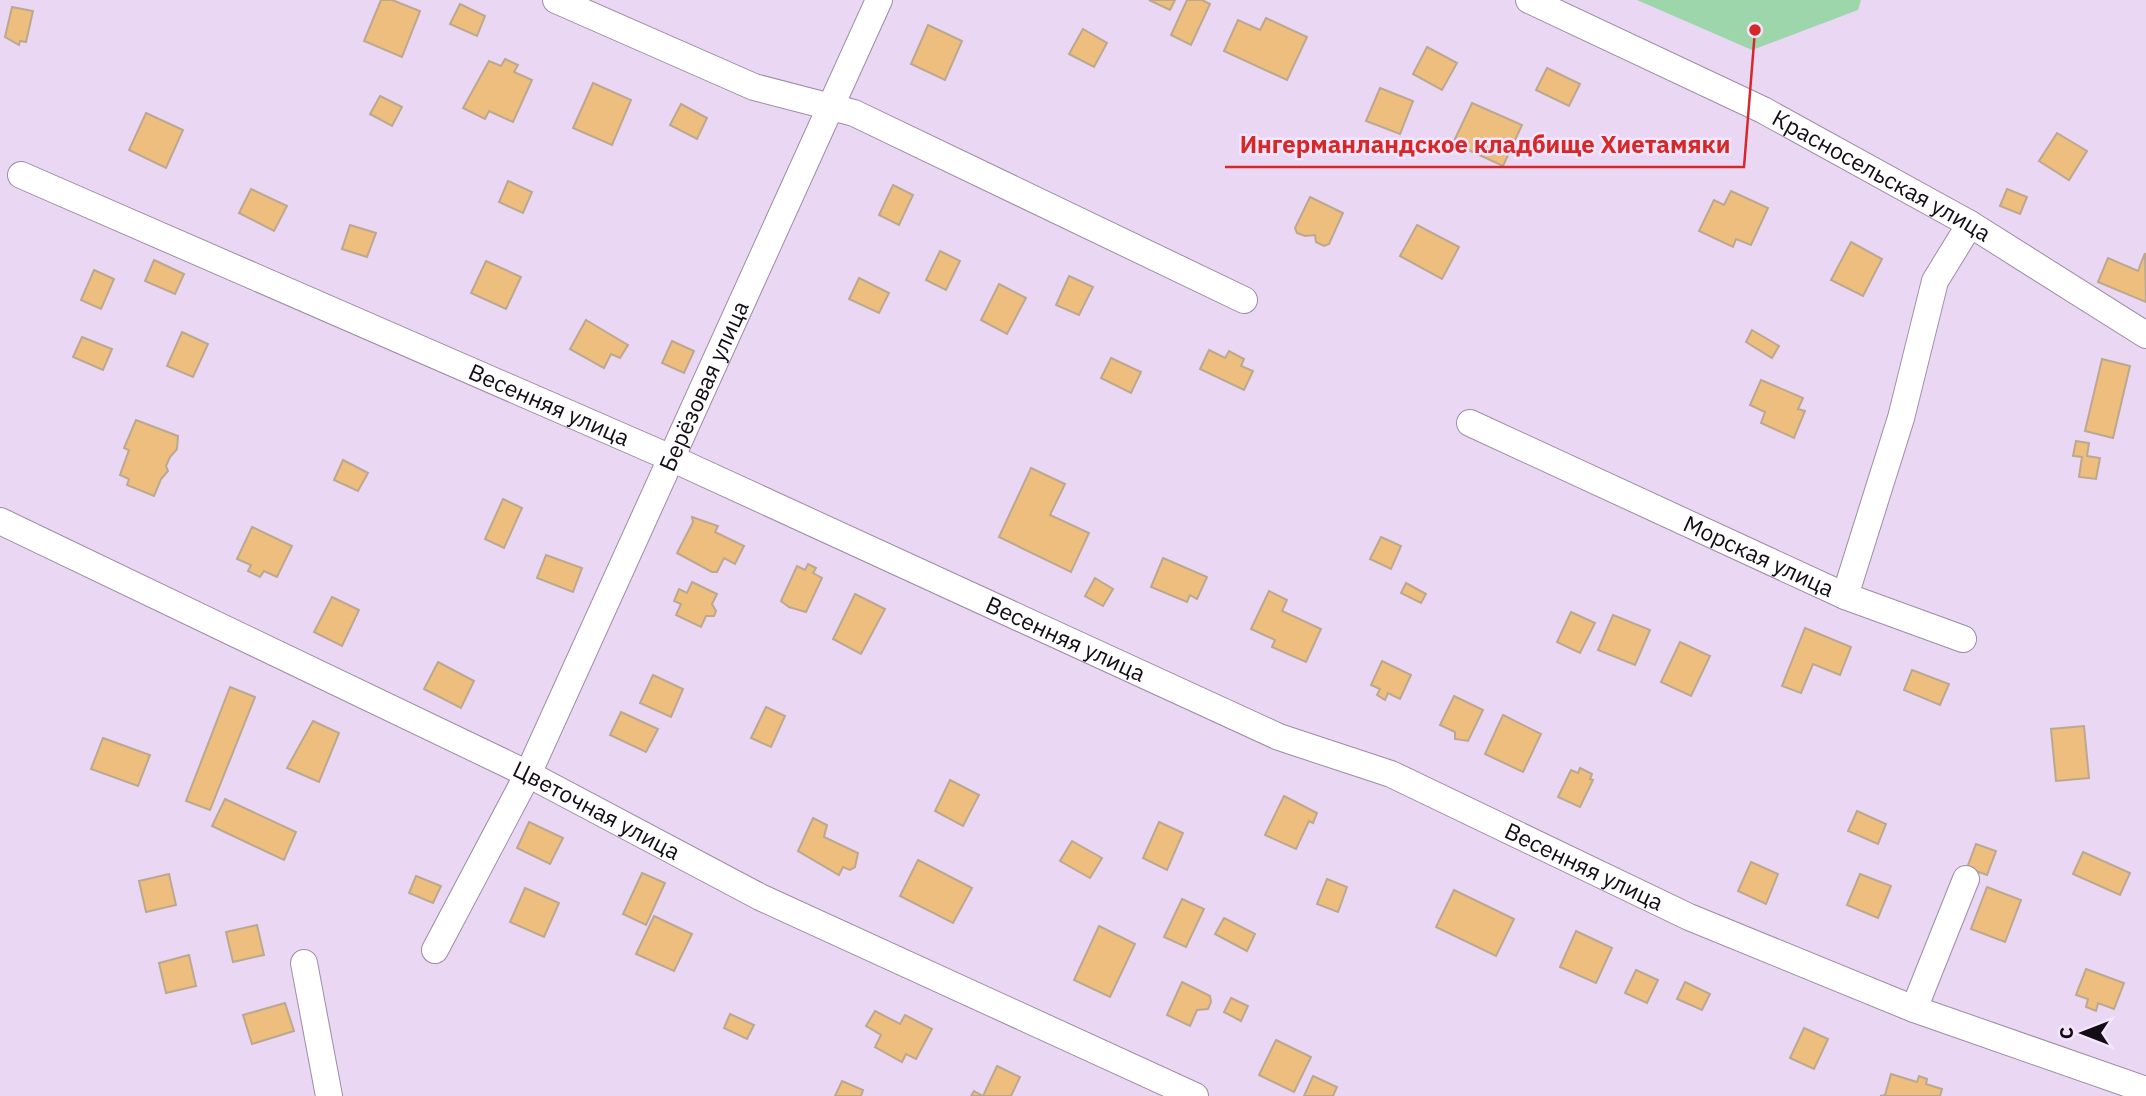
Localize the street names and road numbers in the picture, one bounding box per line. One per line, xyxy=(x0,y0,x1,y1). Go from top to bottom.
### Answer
street label: Красносельская улица xyxy=(1767,102,1997,248)
street label: Берёзовая улица xyxy=(651,296,755,476)
street label: Весенняя улица xyxy=(464,356,635,452)
street label: Морская улица xyxy=(1679,508,1839,603)
street label: Весенняя улица xyxy=(981,588,1151,688)
street label: Цветочная улица xyxy=(508,753,686,866)
street label: Весенняя улица xyxy=(1500,815,1669,917)

